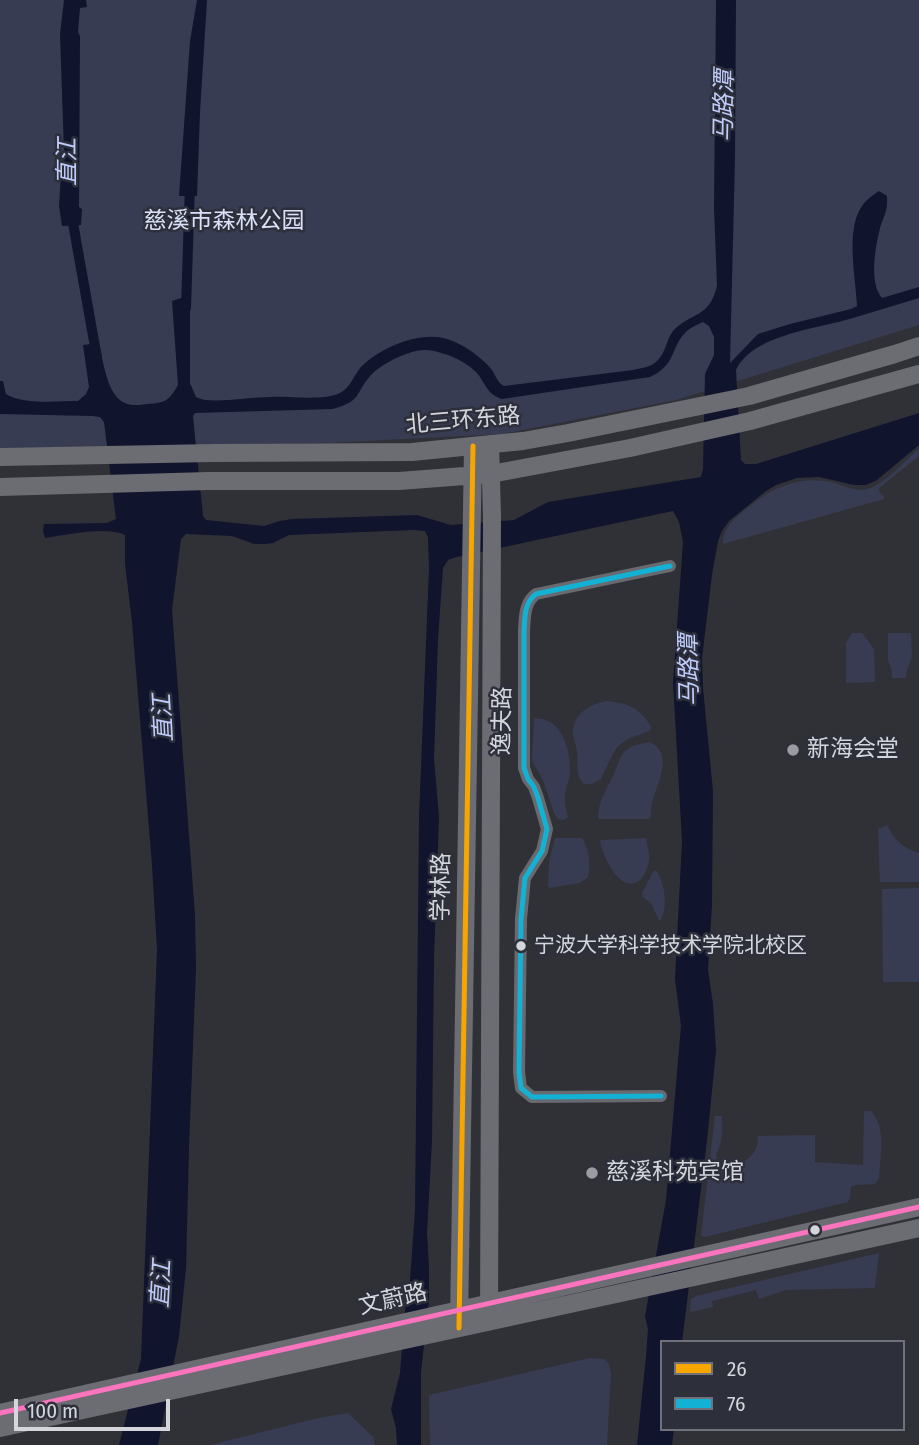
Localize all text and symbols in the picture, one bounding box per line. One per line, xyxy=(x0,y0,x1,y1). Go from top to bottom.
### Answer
water label: 马路潭 xyxy=(710,70,740,142)
water label: 直江 xyxy=(54,138,82,186)
park label: 慈溪市森林公园 xyxy=(144,208,304,236)
street label: 北三环东路 xyxy=(405,402,521,440)
water label: 马路潭 xyxy=(675,634,705,706)
street label: 逸夫路 xyxy=(489,686,517,756)
water label: 直江 xyxy=(148,693,180,743)
place label: 新海会堂 xyxy=(807,736,899,764)
marker: 新海会堂 xyxy=(785,742,801,758)
street label: 学林路 xyxy=(428,852,456,922)
place label: 宁波大学科学技术学院北校区 xyxy=(534,933,807,959)
marker: 宁波大学科学技术学院北校区 xyxy=(514,939,528,953)
place label: 慈溪科苑宾馆 xyxy=(606,1159,744,1187)
marker: 慈溪科苑宾馆 xyxy=(584,1165,600,1181)
unlabelled marker xyxy=(808,1223,822,1237)
water label: 直江 xyxy=(146,1259,178,1309)
street label: 文蔚路 xyxy=(356,1279,430,1321)
legend xyxy=(660,1340,905,1431)
text: 26 xyxy=(727,1356,747,1382)
scale bar xyxy=(18,1386,173,1430)
text: 76 xyxy=(727,1391,745,1417)
text: 100 m xyxy=(27,1398,78,1424)

